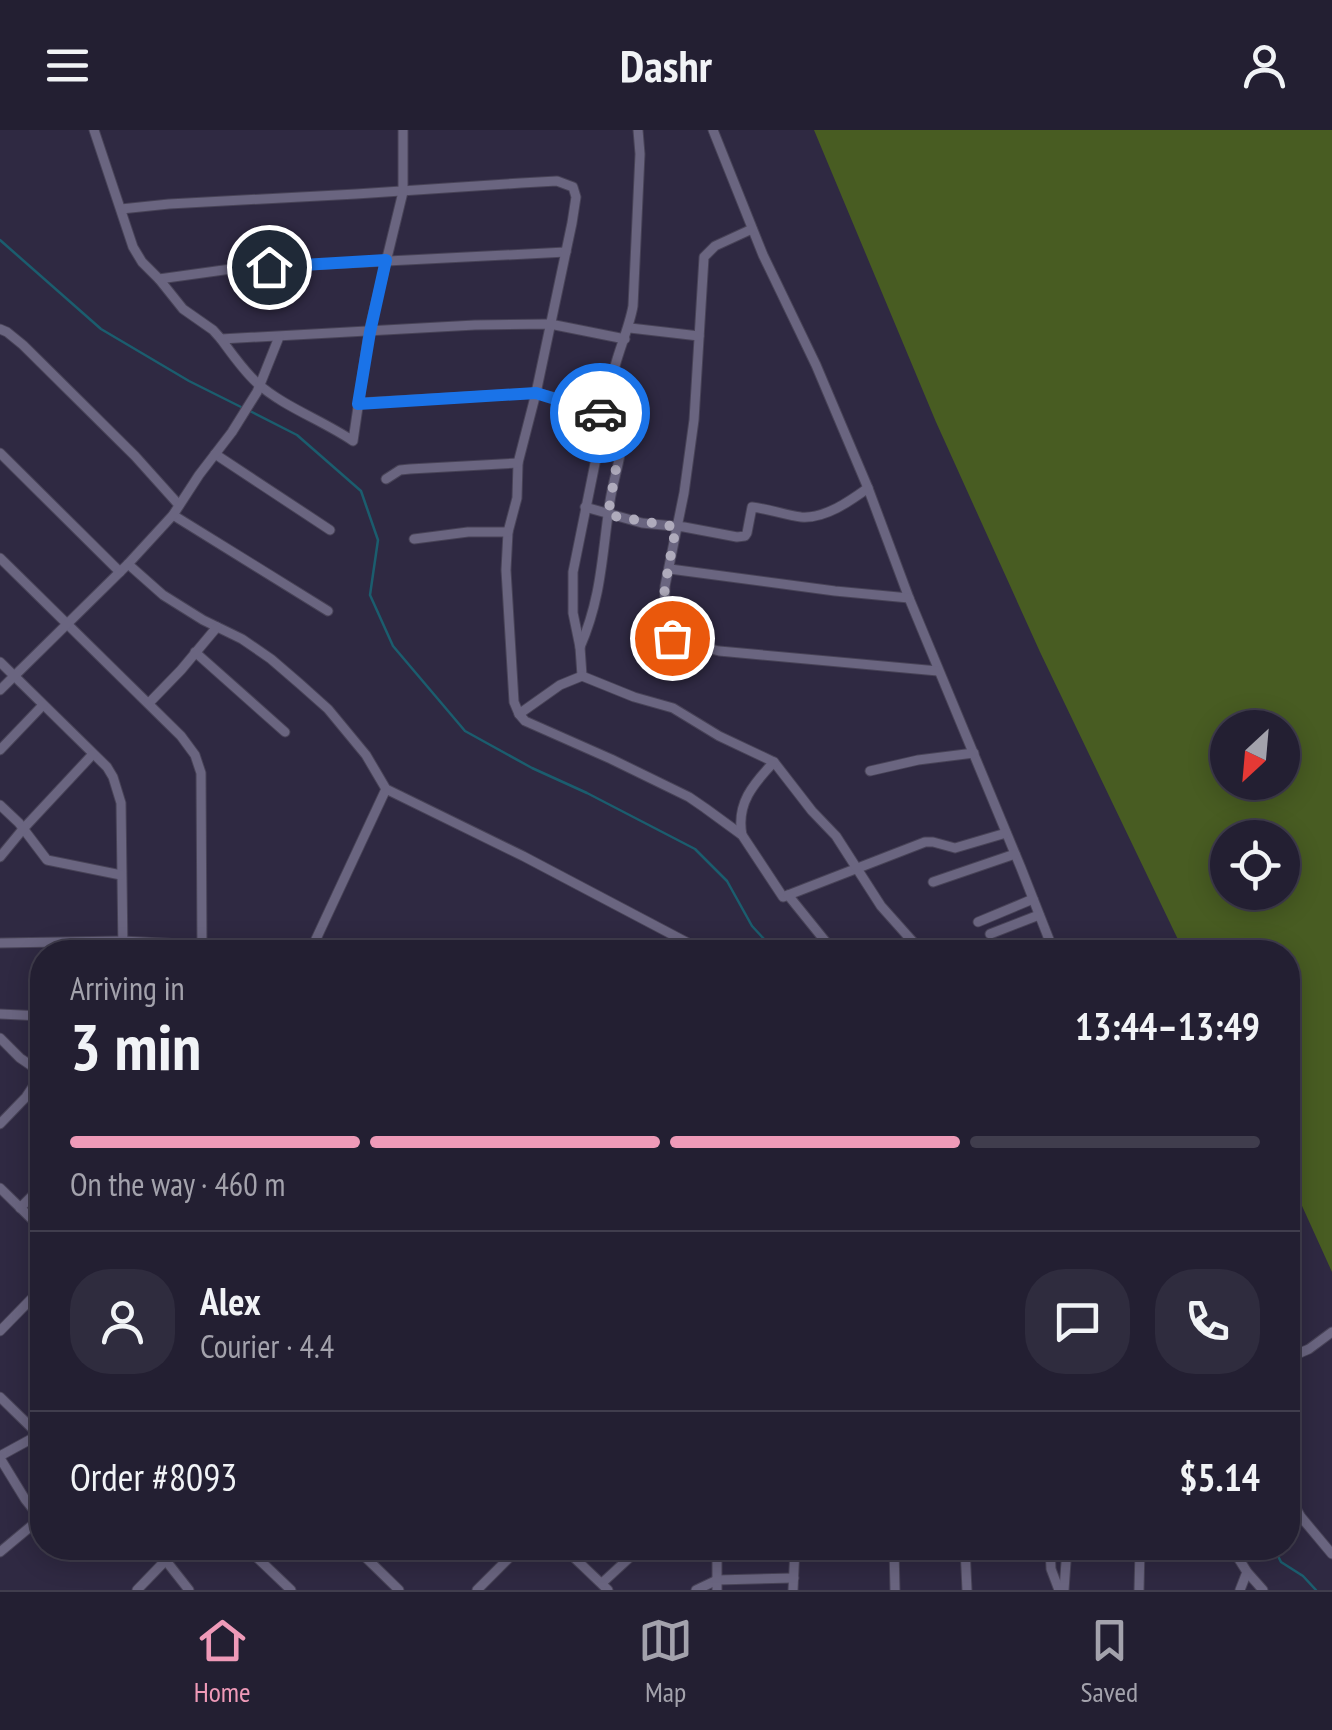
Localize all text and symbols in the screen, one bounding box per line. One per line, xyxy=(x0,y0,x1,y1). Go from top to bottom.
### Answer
text: Dashr xyxy=(620,36,712,94)
icon: menu xyxy=(40,38,95,93)
icon: person xyxy=(1237,38,1292,93)
pin xyxy=(227,225,312,310)
icon: home xyxy=(242,240,297,295)
courier xyxy=(550,363,650,463)
icon: car xyxy=(573,386,628,441)
pin xyxy=(630,596,715,681)
icon: bag xyxy=(645,611,700,666)
north arrow xyxy=(1210,710,1300,800)
map controls xyxy=(1210,710,1300,910)
button: locate xyxy=(1210,820,1300,910)
text: Arriving in xyxy=(70,967,185,1009)
text: 13:44–13:49 xyxy=(1075,1001,1260,1050)
text: 3 min xyxy=(70,1004,201,1088)
text: On the way · 460 m xyxy=(70,1163,285,1205)
button: person xyxy=(70,1269,175,1374)
button: chat xyxy=(1025,1269,1130,1374)
button: phone xyxy=(1155,1269,1260,1374)
text: Alex xyxy=(200,1276,261,1325)
text: Courier · 4.4 xyxy=(200,1325,334,1367)
text: Order #8093 xyxy=(70,1452,237,1501)
text: $5.14 xyxy=(1179,1452,1260,1501)
tab: Home xyxy=(194,1613,251,1710)
tab: Map xyxy=(638,1613,693,1710)
tab: Saved xyxy=(1081,1613,1138,1710)

